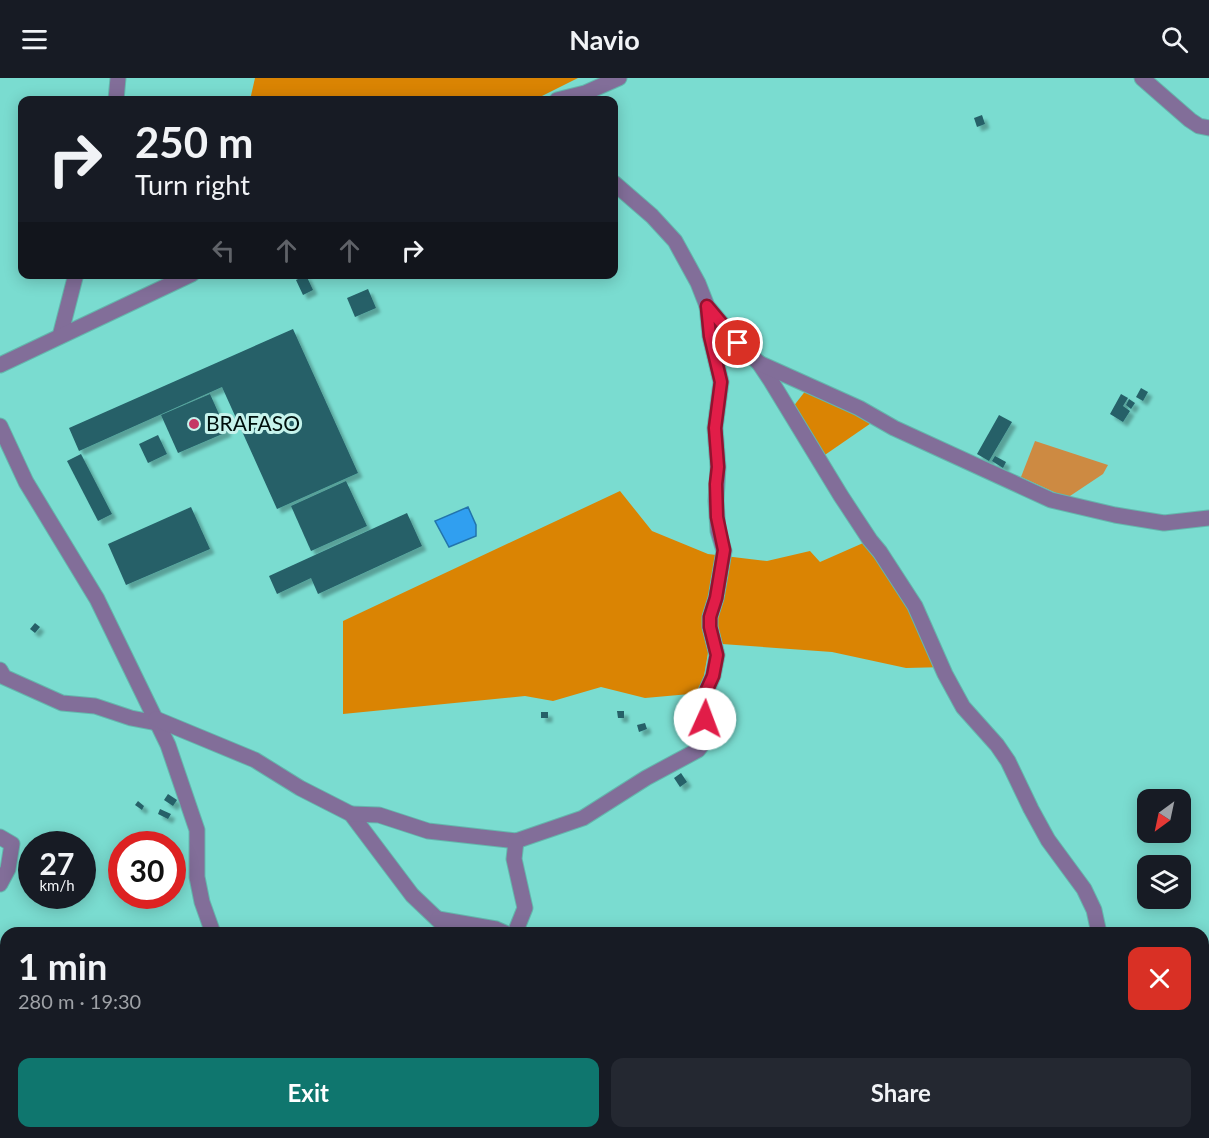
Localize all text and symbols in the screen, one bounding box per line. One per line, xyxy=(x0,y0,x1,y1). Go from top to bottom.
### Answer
icon: menu xyxy=(18,23,51,56)
text: Navio xyxy=(569,23,640,56)
icon: search xyxy=(1158,23,1191,56)
text: 250 m xyxy=(135,117,253,167)
icon: right xyxy=(36,120,114,198)
text: Turn right xyxy=(135,168,250,201)
icon: left xyxy=(207,234,240,267)
icon: ahead xyxy=(270,234,303,267)
icon: ahead xyxy=(333,234,366,267)
icon: right xyxy=(396,234,429,267)
pin xyxy=(712,317,763,368)
icon: arrive xyxy=(721,326,754,359)
place label: BRAFASO xyxy=(206,410,300,435)
marker: BRAFASO xyxy=(187,417,201,431)
position arrow xyxy=(673,687,737,751)
north arrow xyxy=(1137,789,1191,843)
map controls xyxy=(1137,789,1191,909)
speed limit sign: 30 xyxy=(108,831,186,909)
text: 27 xyxy=(40,845,74,881)
button: layers xyxy=(1137,855,1191,909)
text: km/h xyxy=(39,876,75,894)
text: 1 min xyxy=(18,944,107,988)
button: close xyxy=(1128,947,1191,1010)
text: 280 m · 19:30 xyxy=(18,989,141,1013)
button: Exit xyxy=(18,1058,599,1127)
button: Share xyxy=(611,1058,1191,1127)

